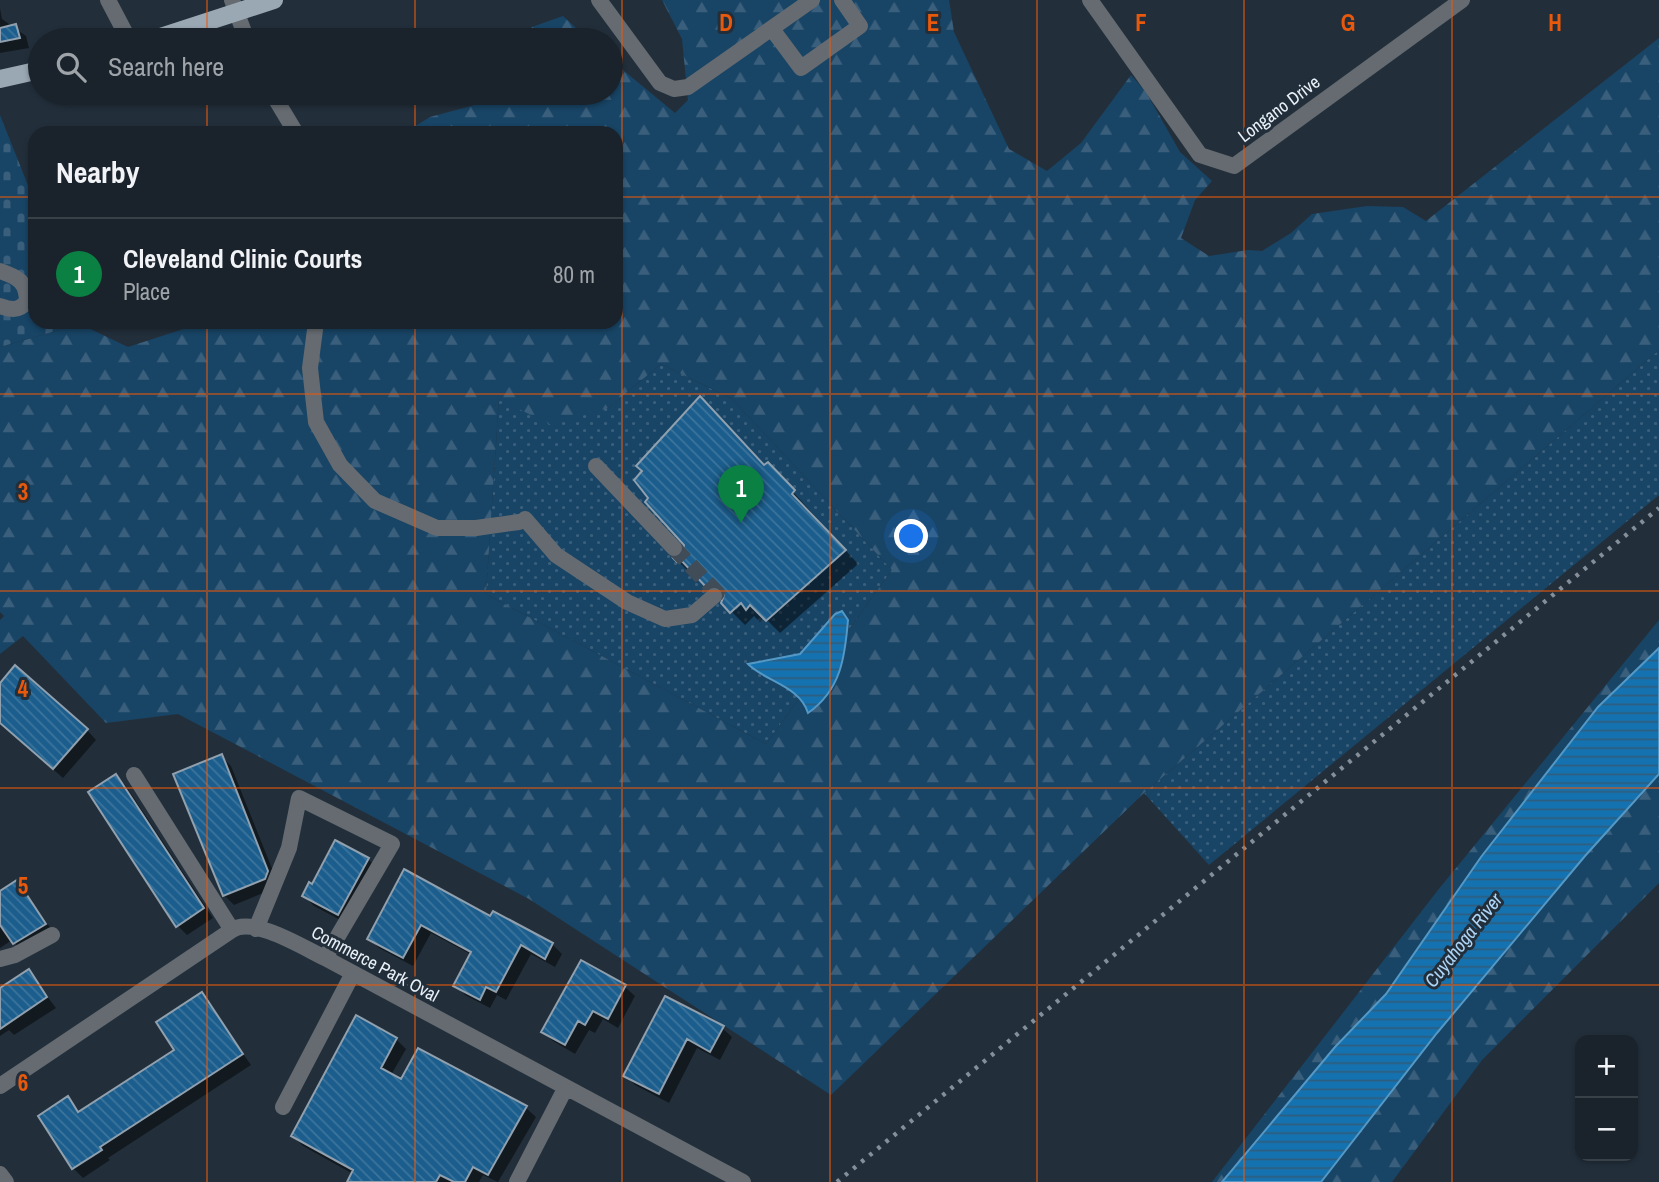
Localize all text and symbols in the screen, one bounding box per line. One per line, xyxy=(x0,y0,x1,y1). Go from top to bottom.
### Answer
text: D xyxy=(719,7,733,38)
text: E xyxy=(927,7,939,38)
text: F xyxy=(1135,7,1147,38)
text: G xyxy=(1341,7,1355,38)
text: H xyxy=(1548,7,1562,38)
search box xyxy=(28,28,623,105)
icon: search xyxy=(52,48,90,86)
text: Search here xyxy=(108,49,224,84)
street label: Longano Drive xyxy=(1233,69,1325,148)
text: Nearby xyxy=(56,152,139,192)
text: Cleveland Clinic Courts xyxy=(123,241,362,276)
text: 1 xyxy=(74,259,84,290)
text: 80 m xyxy=(553,259,595,290)
text: Place xyxy=(123,276,170,307)
pin: 1 xyxy=(718,465,764,523)
text: 3 xyxy=(18,476,28,507)
your location xyxy=(894,519,928,553)
text: 4 xyxy=(18,673,29,704)
text: 5 xyxy=(18,870,28,901)
water label: Cuyahoga River xyxy=(1418,887,1508,992)
street label: Commerce Park Oval xyxy=(307,919,443,1008)
map controls xyxy=(1575,1035,1638,1161)
button: + xyxy=(1575,1035,1638,1098)
text: 6 xyxy=(18,1067,28,1098)
button: − xyxy=(1575,1098,1638,1161)

